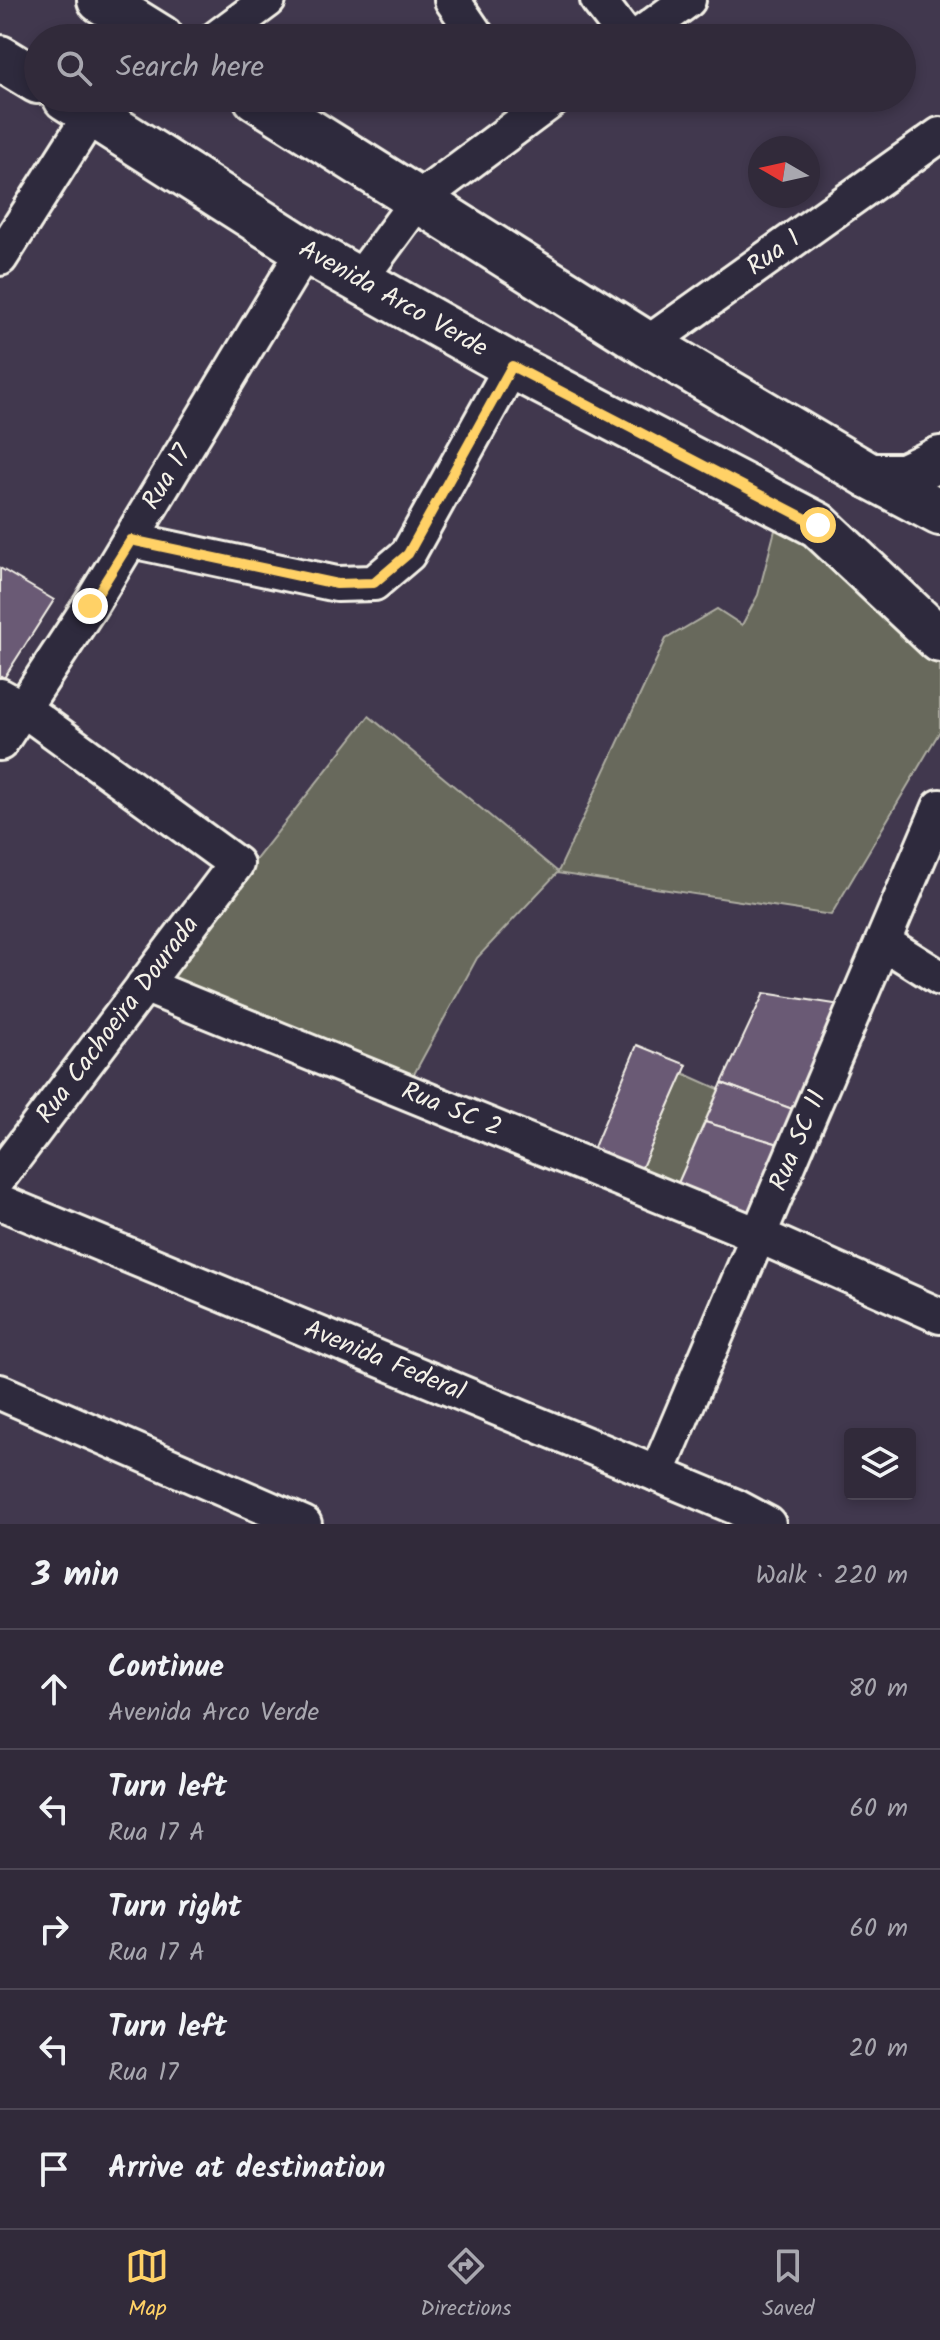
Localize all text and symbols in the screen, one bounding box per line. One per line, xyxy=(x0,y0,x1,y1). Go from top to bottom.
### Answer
search box xyxy=(24,24,916,112)
text: Search here xyxy=(116,44,264,92)
icon: search xyxy=(52,46,96,90)
north arrow xyxy=(748,136,820,208)
street label: Rua 1 xyxy=(738,219,810,287)
street label: Avenida Arco Verde xyxy=(290,229,496,369)
street label: Rua 17 xyxy=(131,436,204,519)
route start xyxy=(800,507,836,543)
route end xyxy=(72,588,108,624)
street label: Rua Cachoeira Dourada xyxy=(26,907,210,1133)
street label: Rua SC 2 xyxy=(395,1071,508,1149)
street label: Rua SC 11 xyxy=(758,1084,839,1198)
street label: Avenida Federal xyxy=(297,1309,472,1413)
map controls xyxy=(844,1428,916,1500)
button: layers xyxy=(844,1428,916,1500)
text: 3 min xyxy=(32,1549,119,1603)
text: Walk · 220 m xyxy=(756,1555,908,1597)
text: Continue xyxy=(108,1644,224,1692)
icon: ahead xyxy=(32,1667,76,1711)
text: 80 m xyxy=(848,1668,908,1710)
text: Avenida Arco Verde xyxy=(108,1692,319,1734)
text: Turn left xyxy=(108,1764,227,1812)
icon: left xyxy=(32,1787,76,1831)
text: 60 m xyxy=(849,1788,908,1830)
text: Rua 17 A xyxy=(108,1812,205,1854)
text: Turn right xyxy=(108,1884,241,1932)
icon: right xyxy=(32,1907,76,1951)
text: 60 m xyxy=(849,1908,908,1950)
text: Rua 17 A xyxy=(108,1932,205,1974)
text: Turn left xyxy=(108,2004,227,2052)
icon: left xyxy=(32,2027,76,2071)
text: 20 m xyxy=(849,2028,908,2070)
text: Rua 17 xyxy=(108,2052,178,2094)
text: Arrive at destination xyxy=(108,2145,385,2193)
icon: arrive xyxy=(32,2147,76,2191)
tab: Map xyxy=(125,2244,169,2327)
tab: Directions xyxy=(420,2244,512,2327)
tab: Saved xyxy=(762,2244,815,2327)

